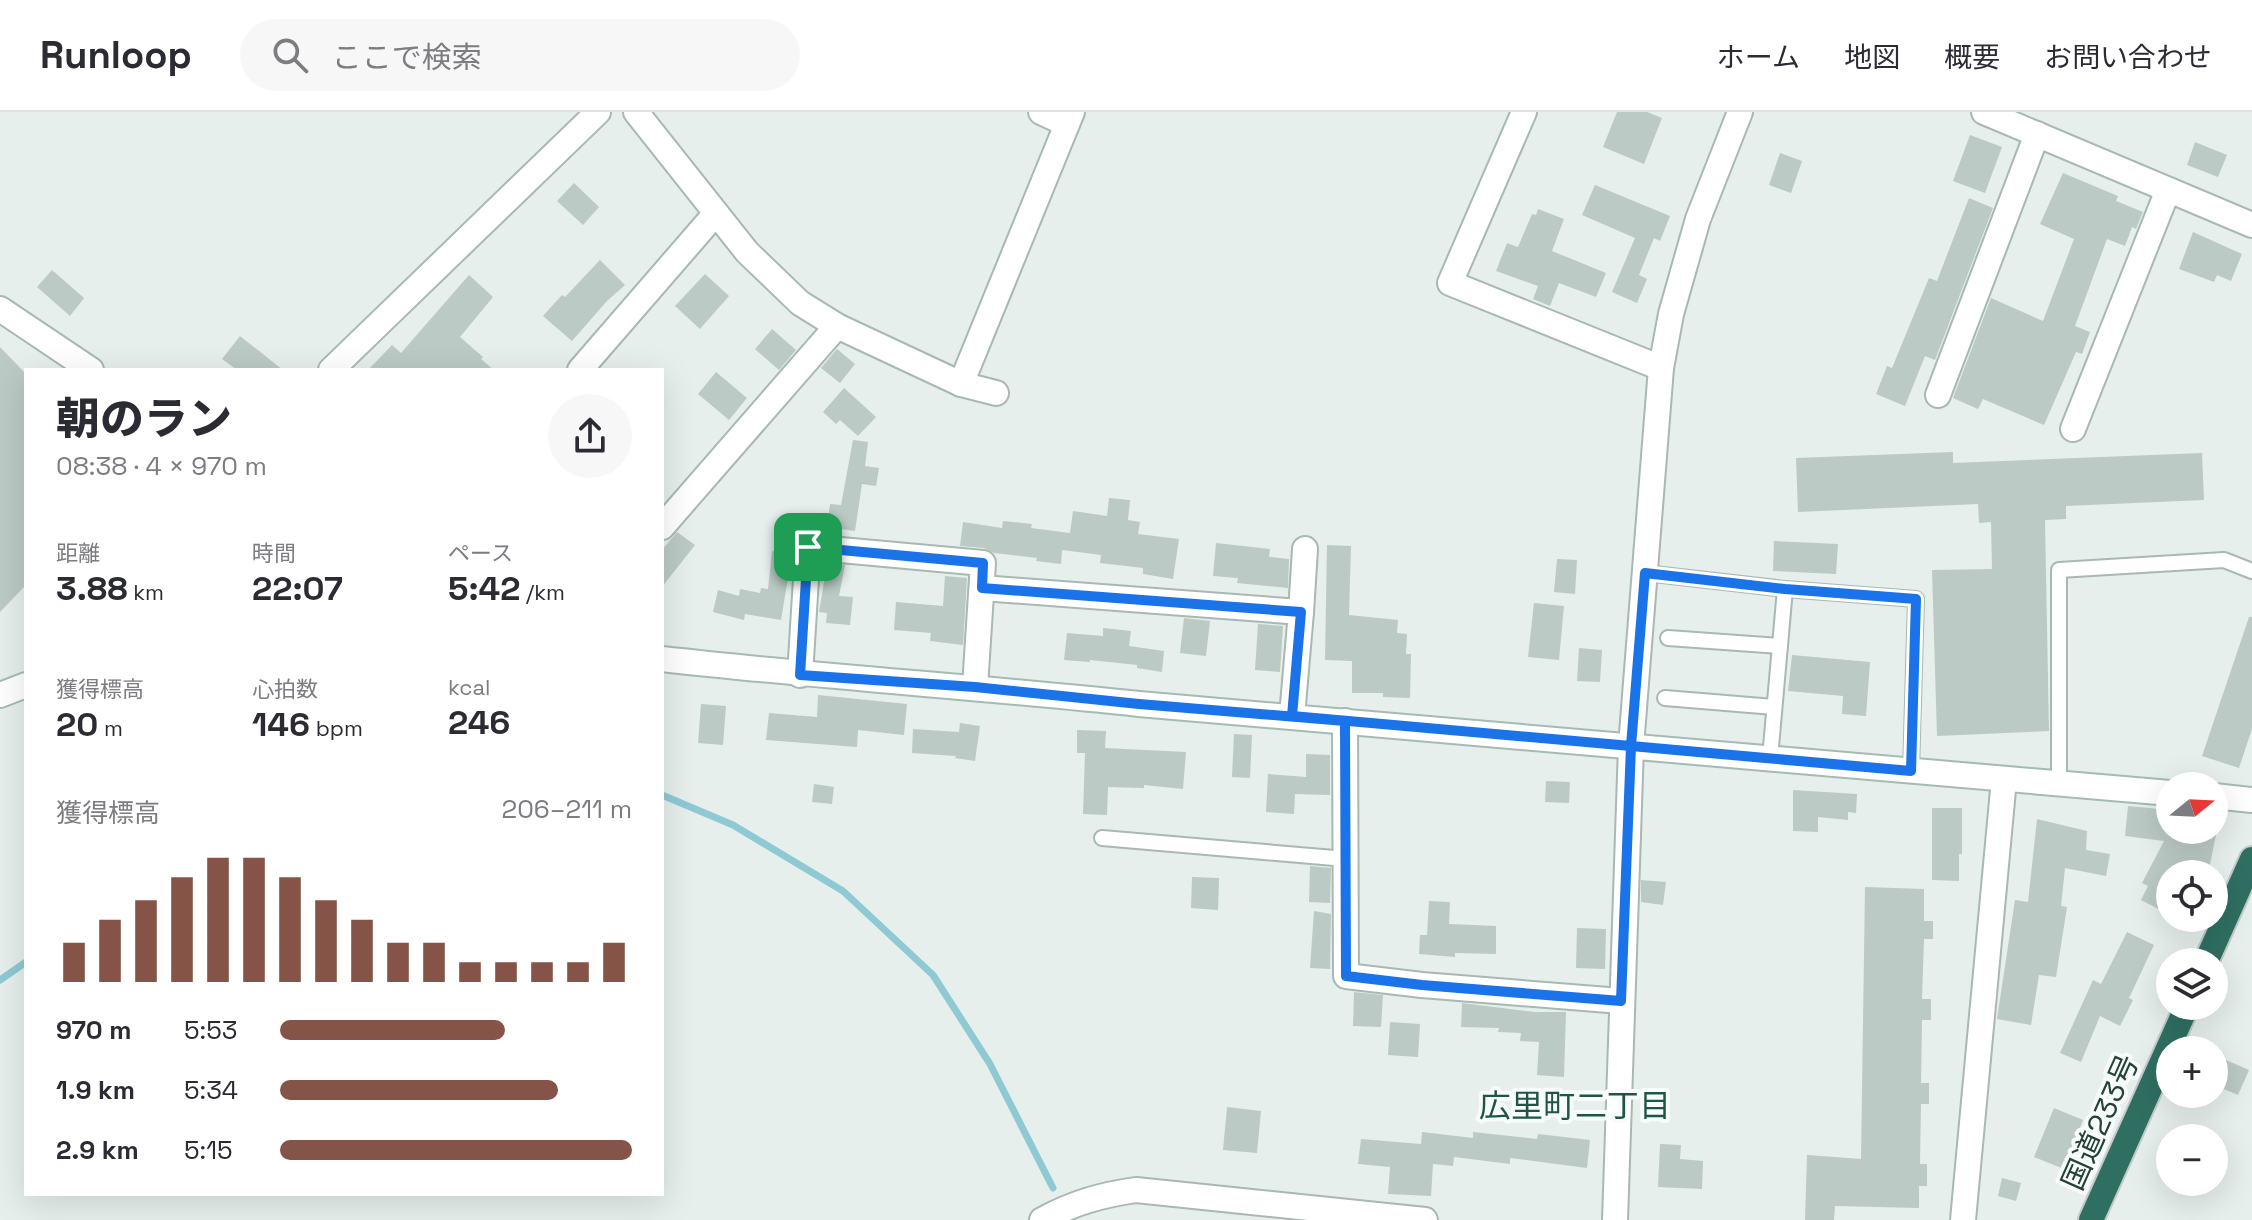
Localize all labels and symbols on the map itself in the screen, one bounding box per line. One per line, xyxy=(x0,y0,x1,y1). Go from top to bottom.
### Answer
pin xyxy=(774,513,842,581)
north arrow xyxy=(2156,772,2228,844)
street label: 国道233号 xyxy=(2053,1048,2147,1196)
district label: 広里町二丁目 xyxy=(1479,1086,1671,1126)

